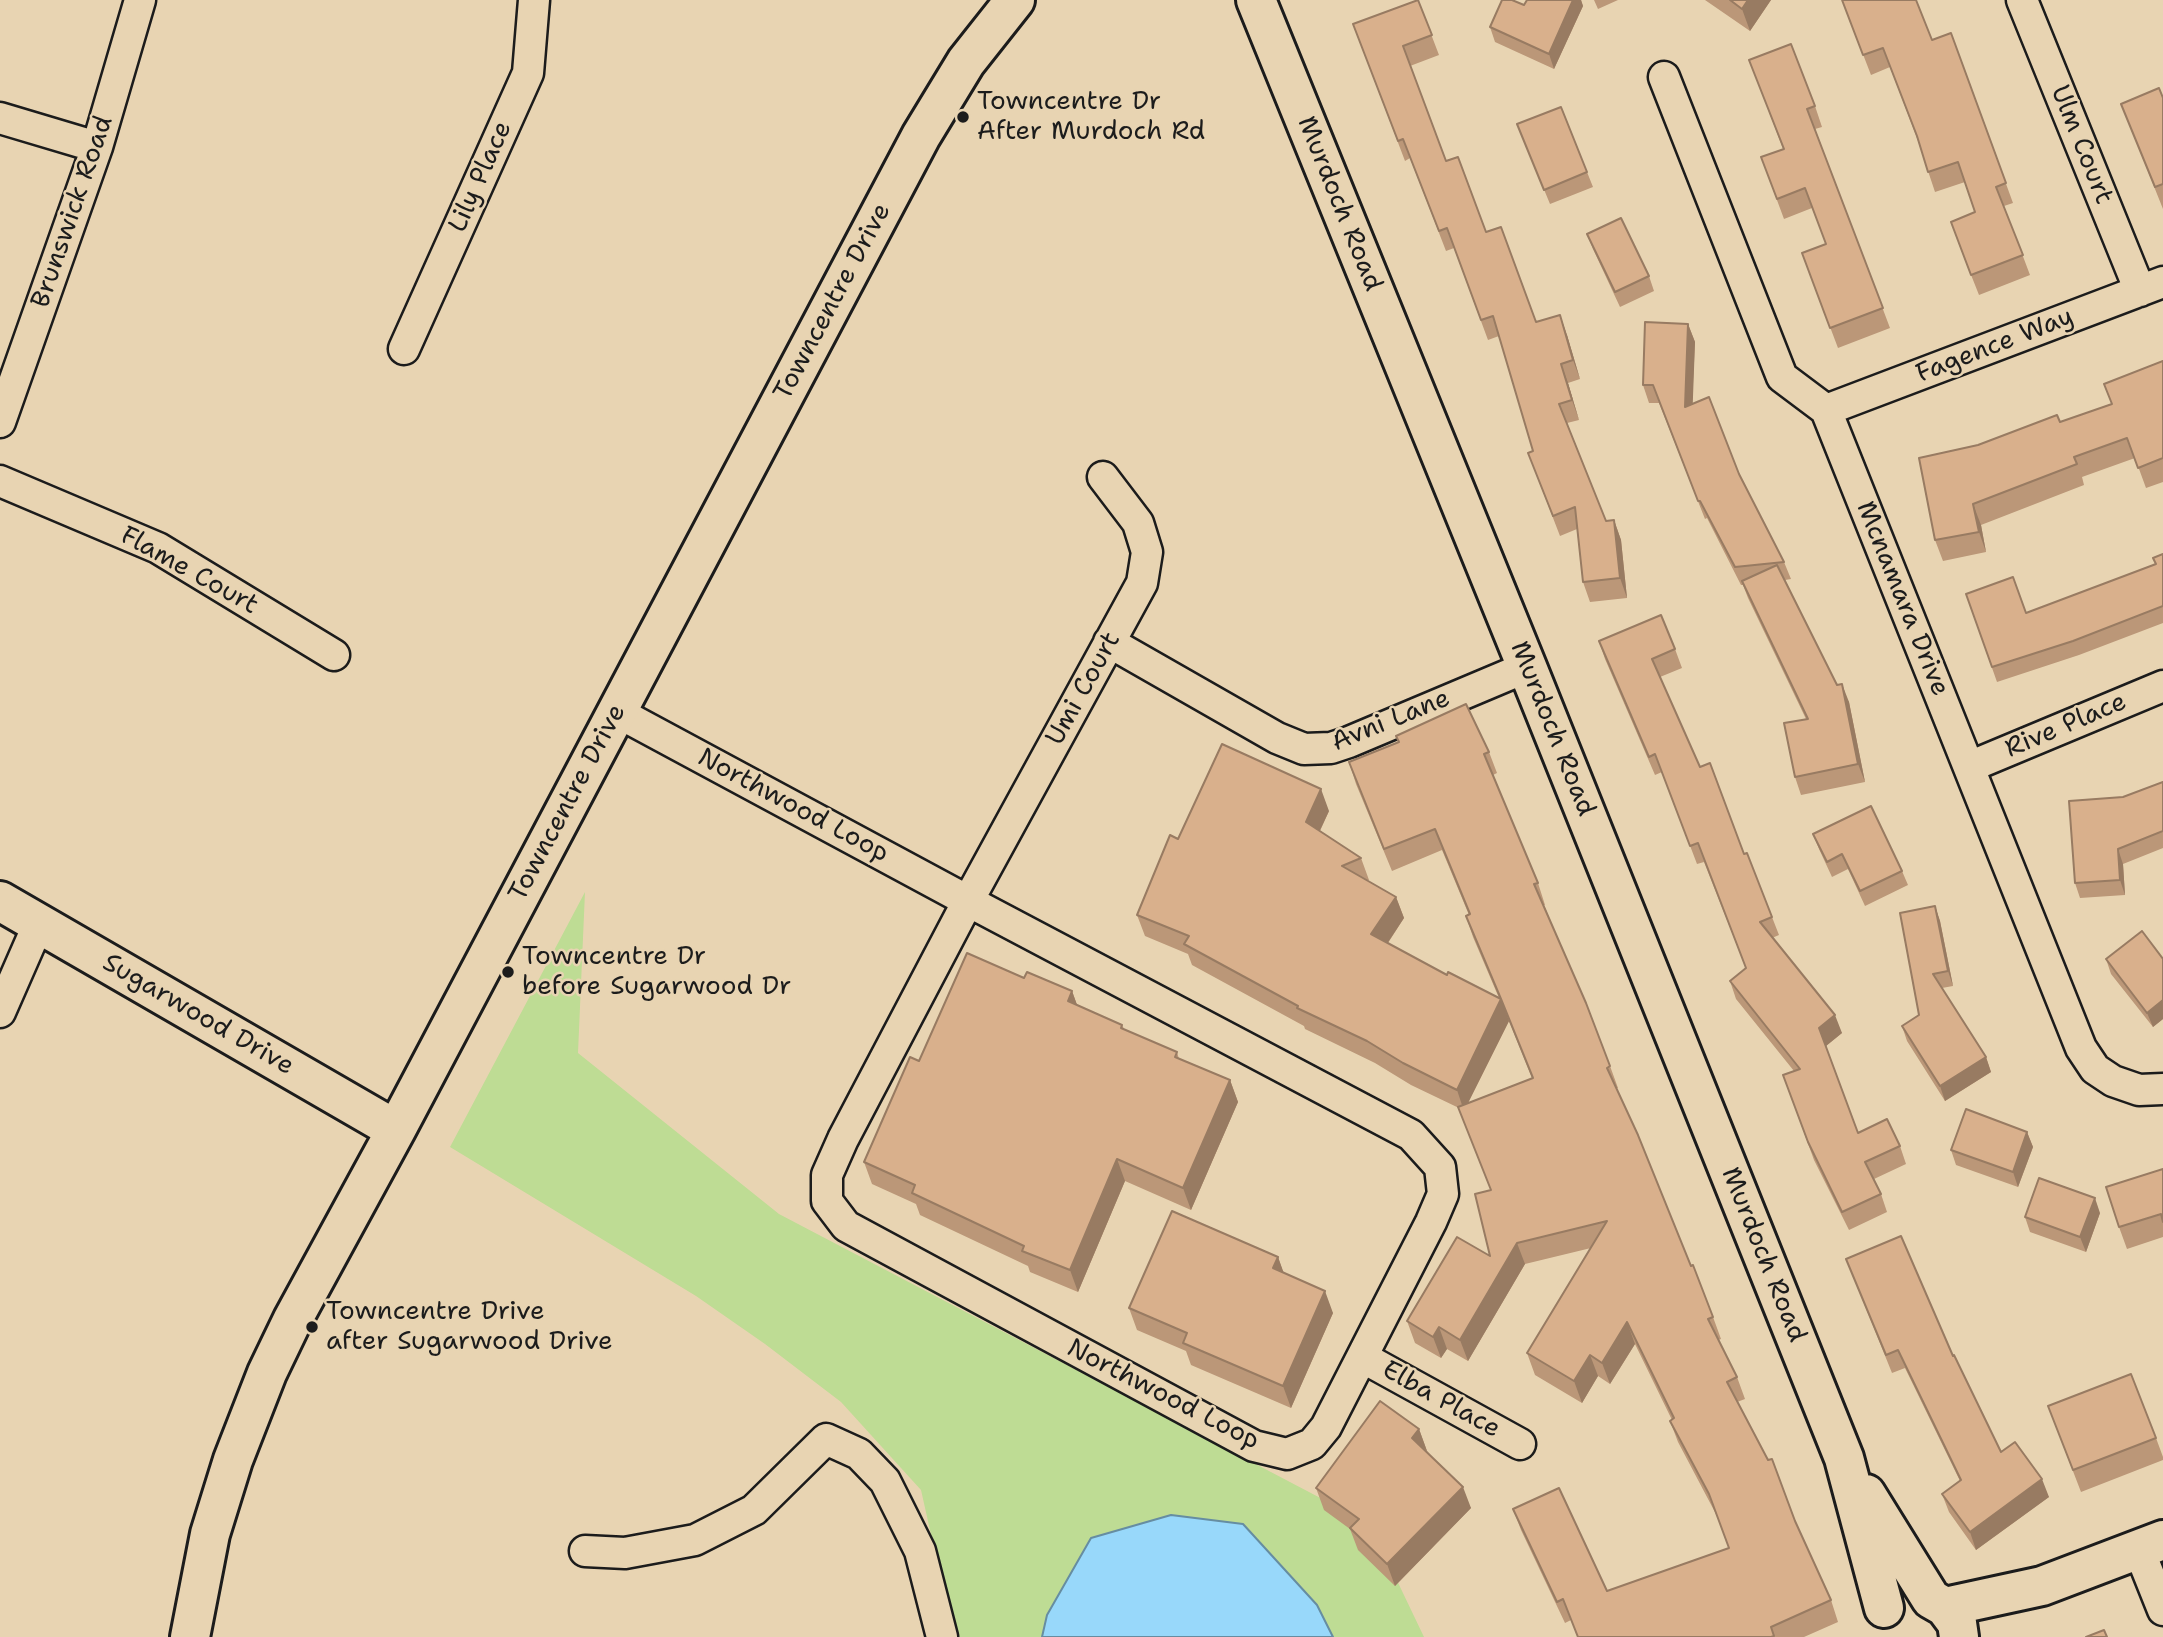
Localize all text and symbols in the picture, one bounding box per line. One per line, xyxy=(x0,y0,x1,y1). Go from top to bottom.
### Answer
street label: Ulm Court xyxy=(2043,81,2119,209)
place label: Towncentre Dr After Murdoch Rd xyxy=(977,86,1205,148)
marker: Towncentre Dr After Murdoch Rd xyxy=(955,109,971,125)
street label: Brunswick Road xyxy=(26,112,120,312)
street label: Murdoch Road xyxy=(1290,112,1388,296)
street label: Lily Place xyxy=(443,117,519,237)
street label: Towncentre Drive xyxy=(768,198,898,406)
street label: Fagence Way xyxy=(1912,302,2078,390)
street label: Mcnamara Drive xyxy=(1849,497,1955,701)
street label: Flame Court xyxy=(115,520,263,622)
street label: Umi Court xyxy=(1040,627,1128,751)
street label: Murdoch Road xyxy=(1503,637,1601,821)
street label: Avni Lane xyxy=(1327,683,1455,759)
street label: Rive Place xyxy=(2001,687,2131,765)
street label: Towncentre Drive xyxy=(503,699,633,907)
street label: Northwood Loop xyxy=(692,742,894,870)
place label: Towncentre Dr before Sugarwood Dr xyxy=(522,941,791,1002)
street label: Sugarwood Drive xyxy=(97,948,299,1082)
marker: Towncentre Dr before Sugarwood Dr xyxy=(500,964,516,980)
street label: Murdoch Road xyxy=(1714,1163,1812,1347)
place label: Towncentre Drive after Sugarwood Drive xyxy=(326,1296,613,1358)
marker: Towncentre Drive after Sugarwood Drive xyxy=(304,1319,320,1335)
street label: Northwood Loop xyxy=(1061,1333,1265,1457)
street label: Elba Place xyxy=(1376,1355,1506,1445)

